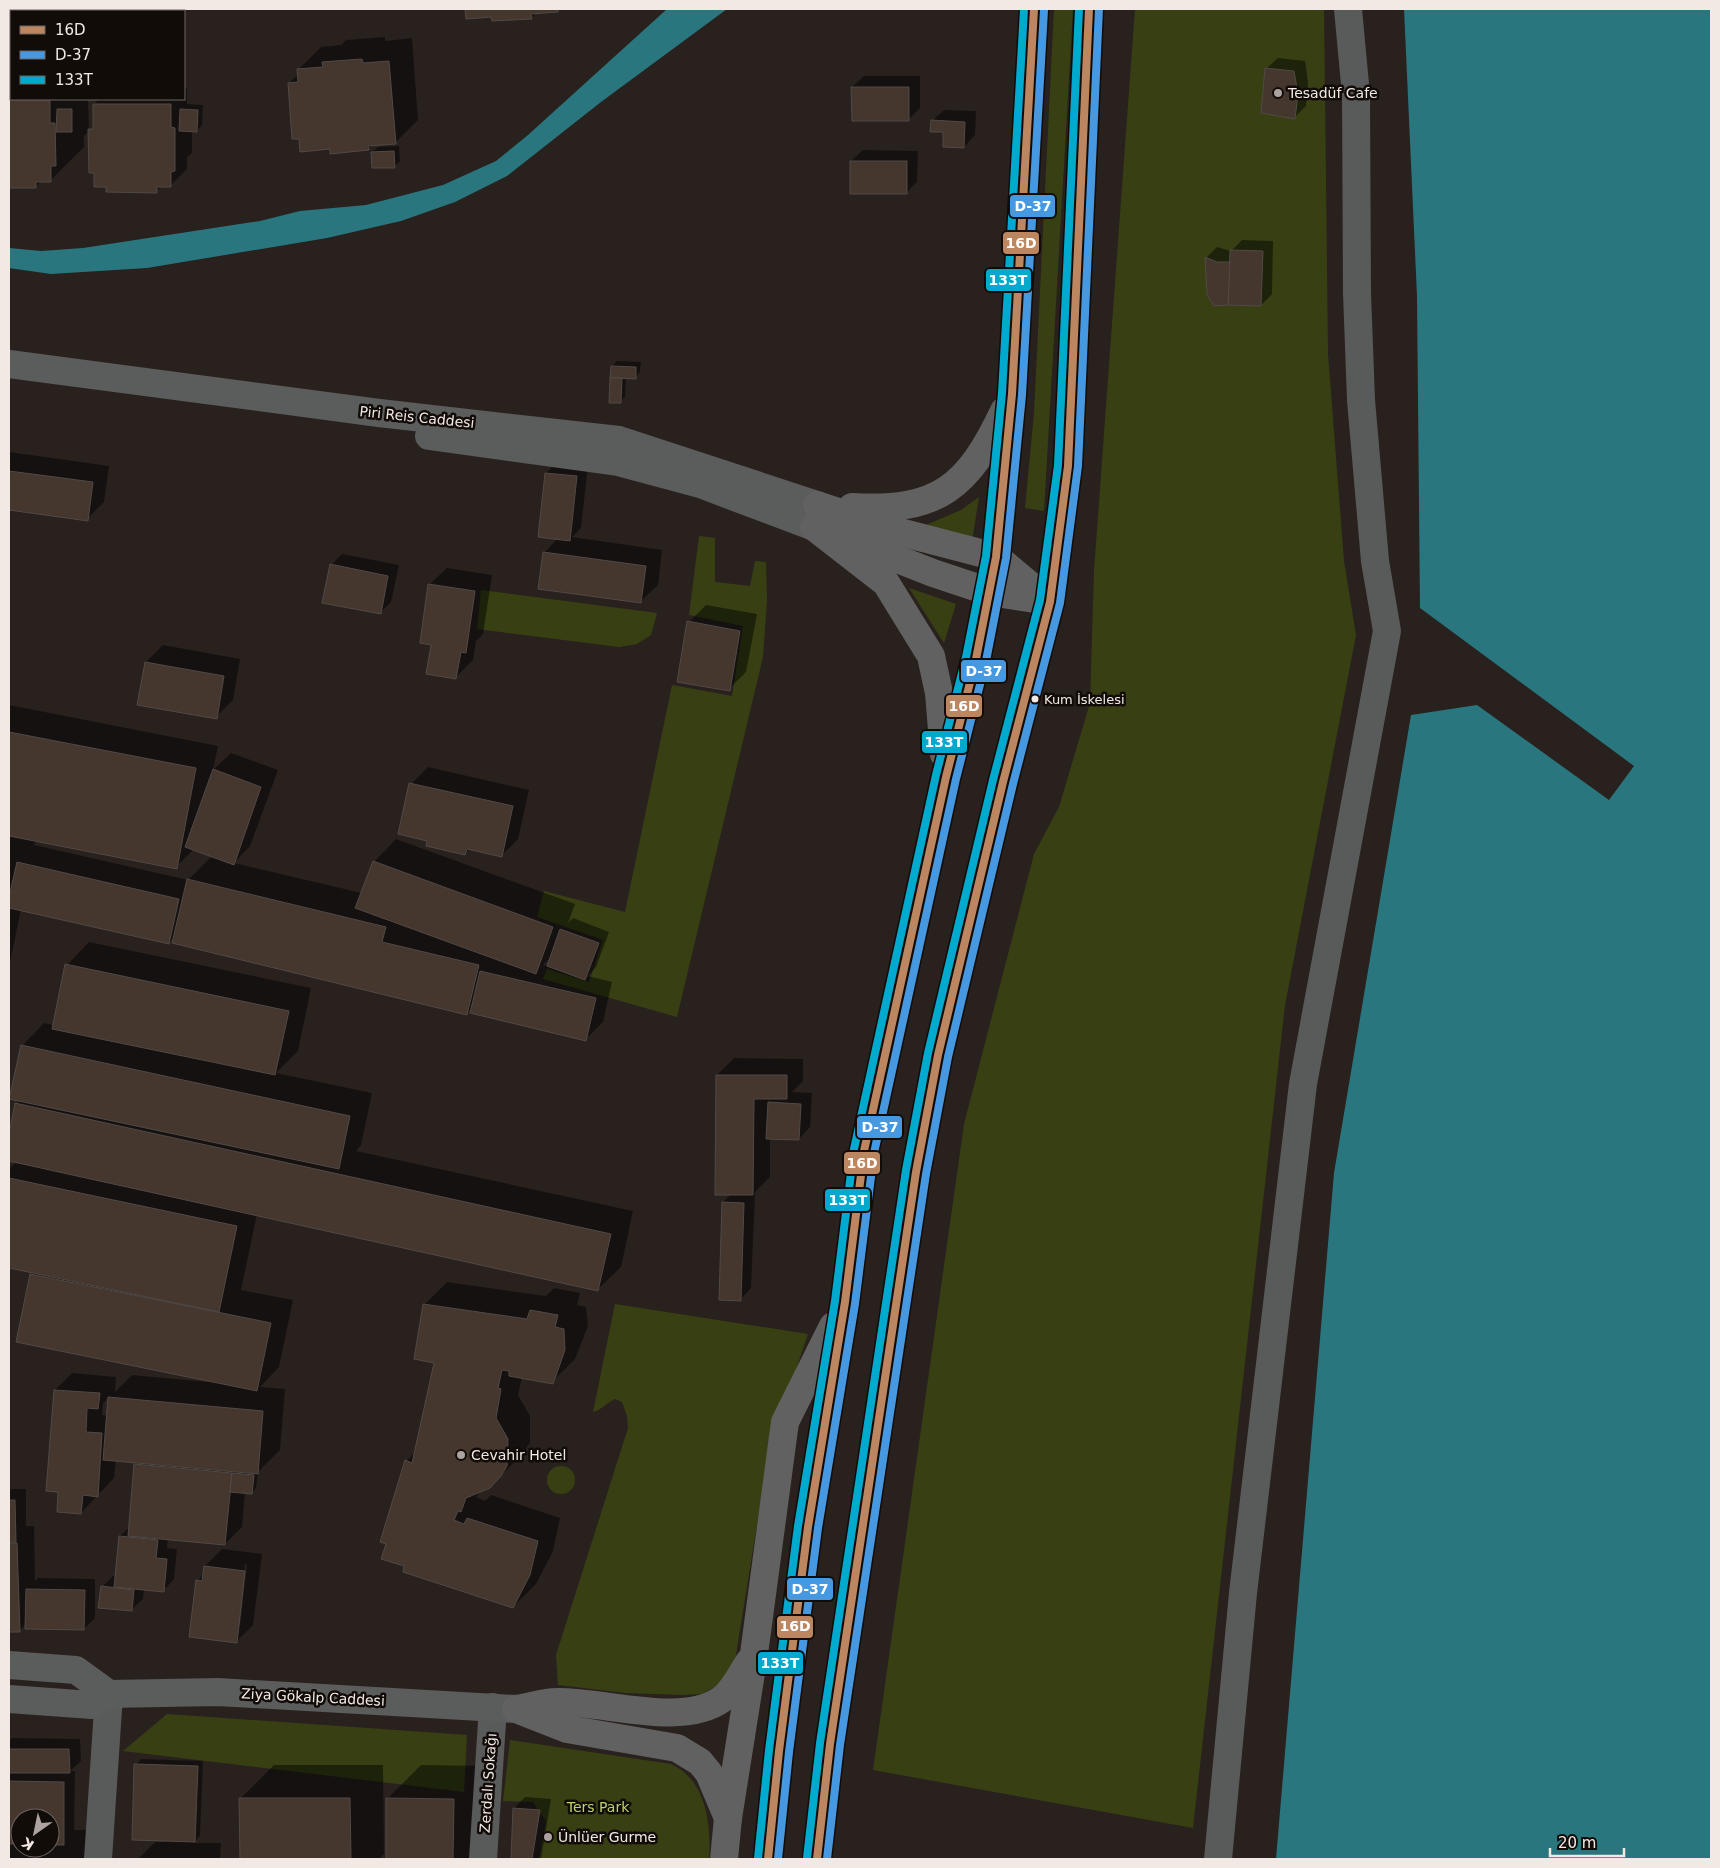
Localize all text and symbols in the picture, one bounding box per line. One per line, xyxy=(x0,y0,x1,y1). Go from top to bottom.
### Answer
legend xyxy=(10,10,185,100)
text: 16D xyxy=(55,21,86,39)
text: D-37 xyxy=(55,46,91,64)
text: 133T xyxy=(55,71,94,89)
place label: Tesadüf Cafe xyxy=(1287,85,1378,101)
marker: Tesadüf Cafe xyxy=(1272,87,1284,99)
line badge: D-37 xyxy=(1009,194,1056,218)
text: D-37 xyxy=(1014,198,1052,214)
line badge: 16D xyxy=(1002,231,1040,255)
text: 16D xyxy=(1005,235,1037,251)
line badge: 133T xyxy=(985,268,1032,292)
text: 133T xyxy=(989,272,1028,288)
street label: Piri Reis Caddesi xyxy=(359,403,475,431)
line badge: D-37 xyxy=(960,659,1007,683)
text: D-37 xyxy=(965,663,1003,679)
place label: Kum İskelesi xyxy=(1044,692,1125,707)
line badge: 16D xyxy=(945,694,983,718)
marker: Kum İskelesi xyxy=(1030,694,1040,704)
text: 16D xyxy=(948,698,980,714)
line badge: 133T xyxy=(921,730,968,754)
text: 133T xyxy=(925,734,964,750)
line badge: D-37 xyxy=(856,1115,903,1139)
text: D-37 xyxy=(861,1119,899,1135)
line badge: 16D xyxy=(843,1151,881,1175)
text: 16D xyxy=(846,1155,878,1171)
line badge: 133T xyxy=(824,1188,871,1212)
text: 133T xyxy=(829,1192,868,1208)
place label: Cevahir Hotel xyxy=(471,1447,566,1463)
marker: Cevahir Hotel xyxy=(455,1449,467,1461)
line badge: D-37 xyxy=(786,1577,834,1601)
text: D-37 xyxy=(791,1581,829,1597)
line badge: 16D xyxy=(776,1615,814,1639)
text: 16D xyxy=(779,1618,811,1634)
line badge: 133T xyxy=(757,1651,804,1675)
text: 133T xyxy=(761,1655,800,1671)
street label: Ziya Gökalp Caddesi xyxy=(241,1685,385,1709)
street label: Zerdalı Sokağı xyxy=(477,1733,499,1833)
park label: Ters Park xyxy=(566,1799,630,1815)
north arrow xyxy=(10,1808,60,1858)
scale bar xyxy=(1550,1826,1624,1858)
place label: Ünlüer Gurme xyxy=(558,1828,656,1845)
marker: Ünlüer Gurme xyxy=(542,1831,554,1843)
text: K xyxy=(18,1834,37,1854)
text: 20 m xyxy=(1558,1834,1596,1852)

